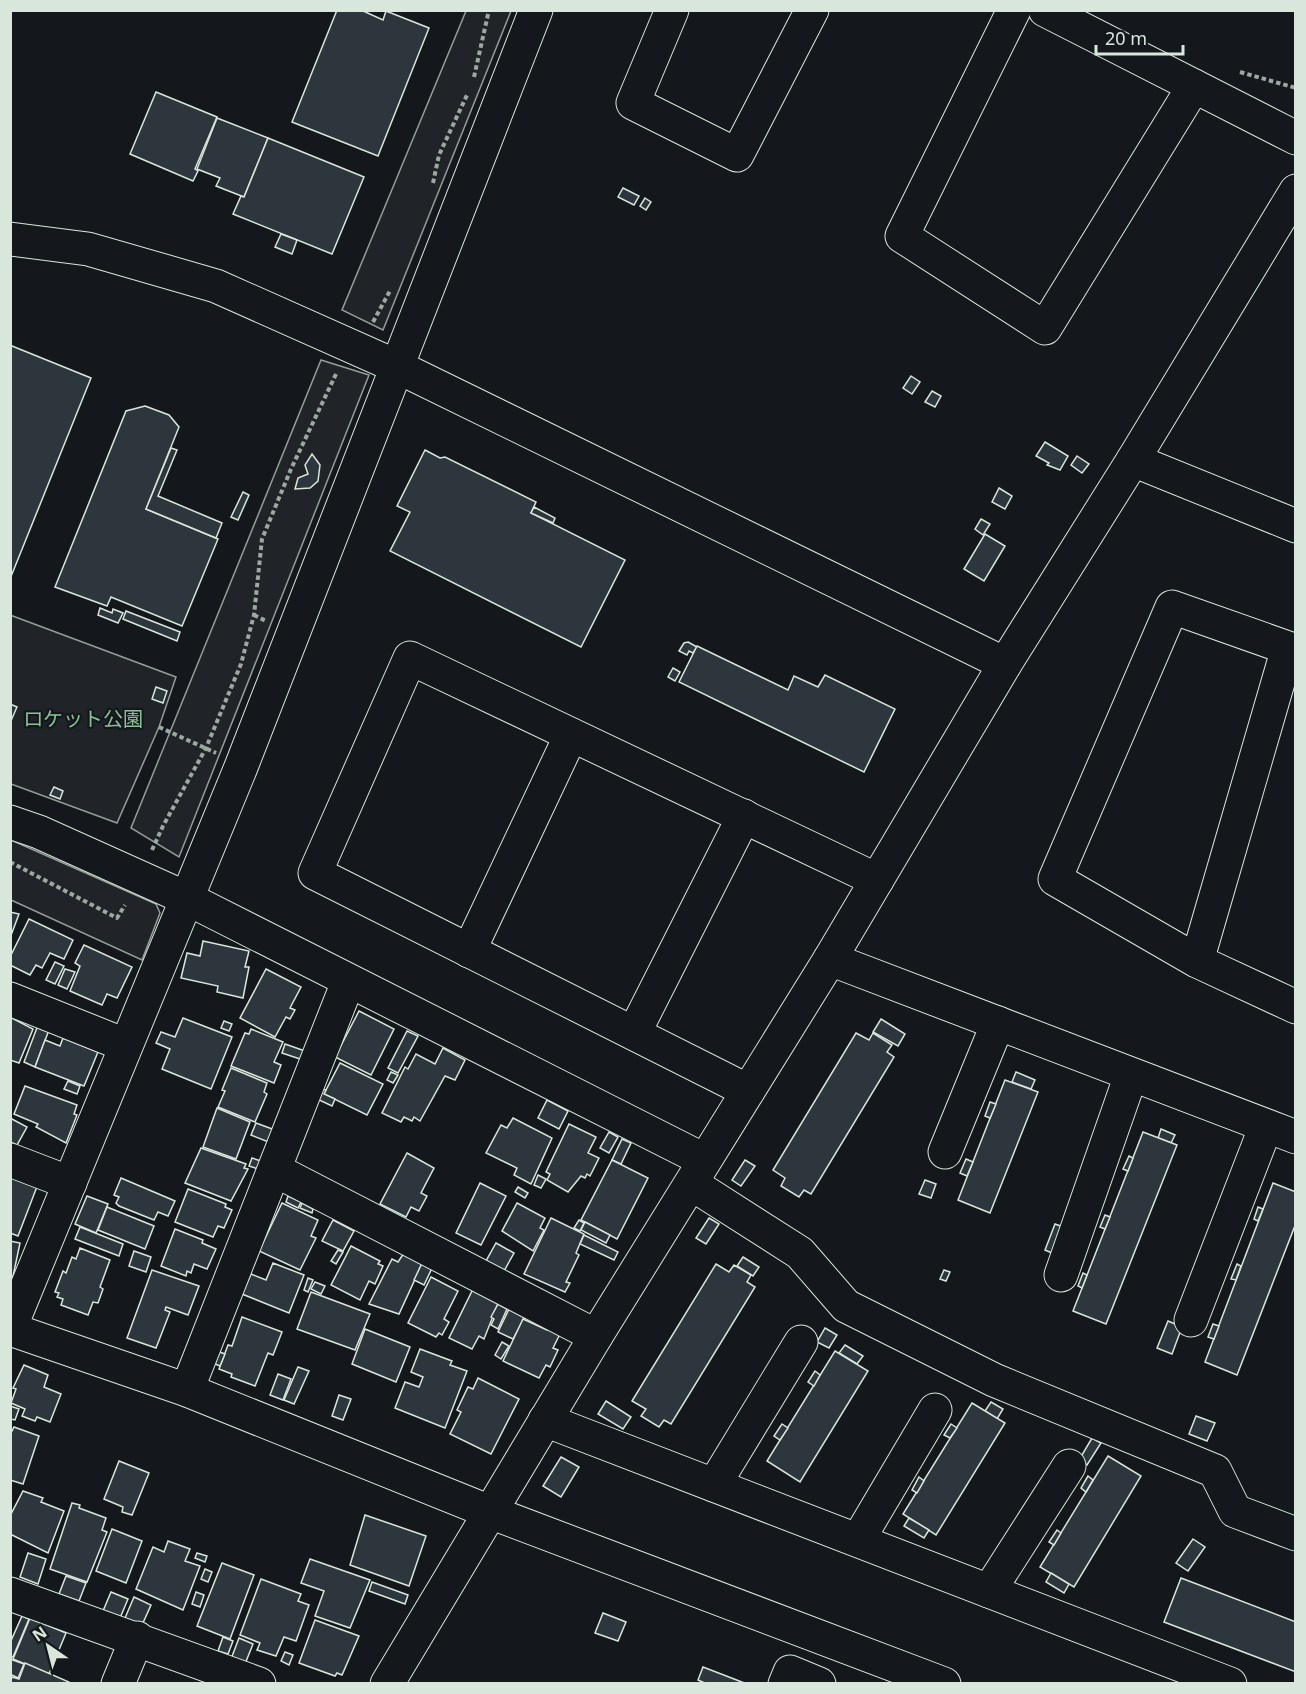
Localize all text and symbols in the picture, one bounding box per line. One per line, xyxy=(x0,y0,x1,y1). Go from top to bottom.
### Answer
scale bar xyxy=(1096,18,1183,56)
text: 20 m xyxy=(1105,26,1147,50)
park label: ロケット公園 xyxy=(23,705,143,732)
north arrow xyxy=(18,1616,78,1676)
text: N xyxy=(28,1621,51,1646)

